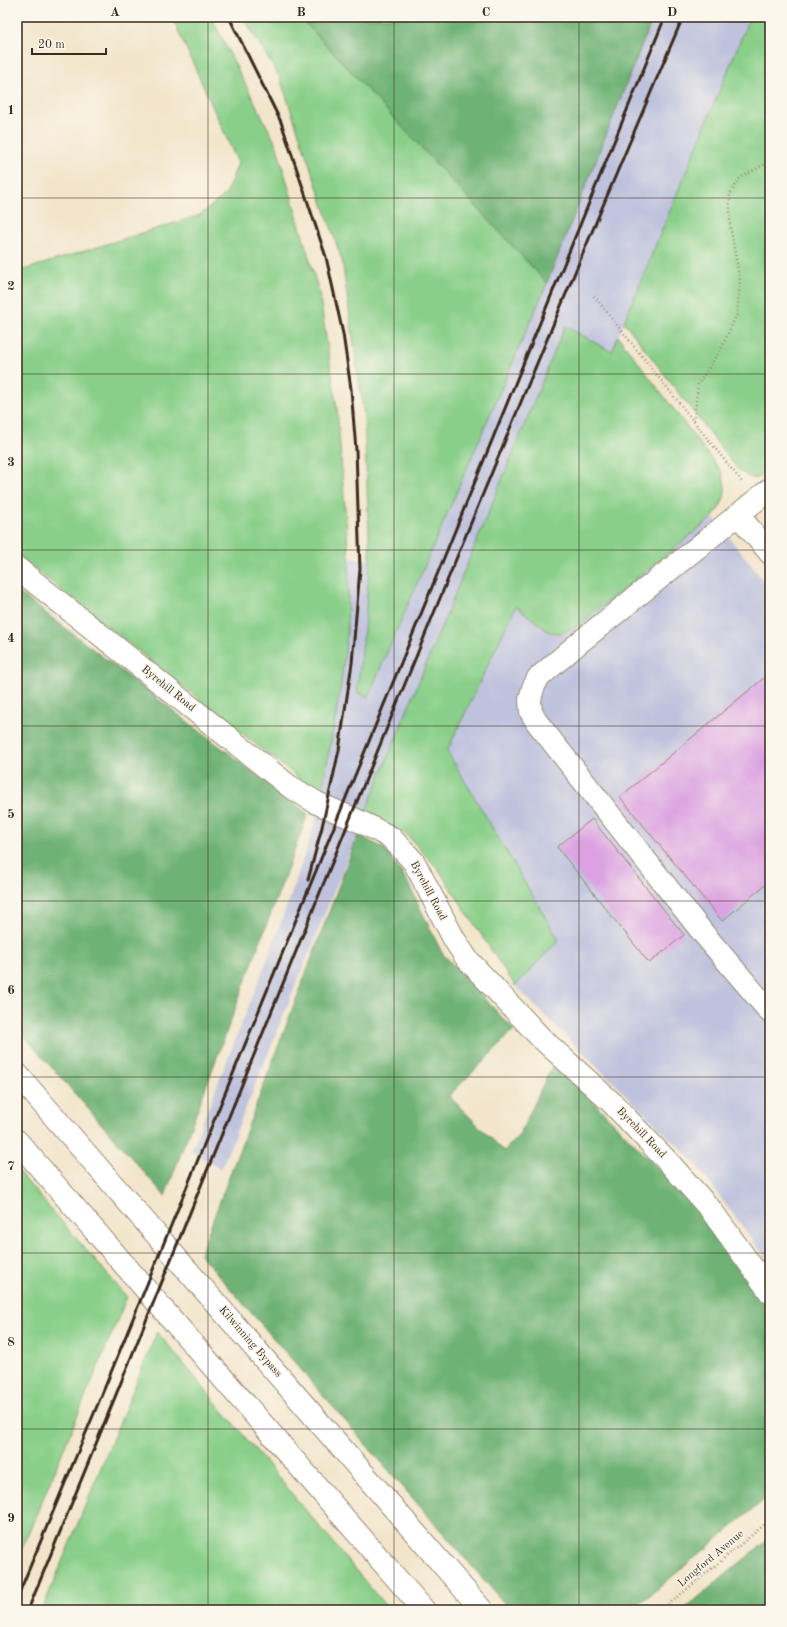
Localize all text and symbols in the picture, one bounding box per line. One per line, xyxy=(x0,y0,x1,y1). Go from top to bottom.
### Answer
text: A xyxy=(110,6,120,19)
text: B xyxy=(296,6,306,19)
text: C xyxy=(482,6,490,19)
text: D xyxy=(667,6,677,19)
scale bar xyxy=(32,30,106,56)
text: 20 m xyxy=(38,39,65,51)
text: 1 xyxy=(7,104,15,117)
text: 2 xyxy=(7,280,15,293)
text: 3 xyxy=(7,456,15,469)
text: 4 xyxy=(7,632,15,645)
street label: Byrehill Road xyxy=(139,664,197,714)
text: 5 xyxy=(7,808,15,821)
street label: Byrehill Road xyxy=(408,860,448,923)
text: 6 xyxy=(7,984,15,997)
street label: Byrehill Road xyxy=(614,1106,668,1161)
text: 7 xyxy=(7,1160,15,1173)
street label: Kilwinning Bypass xyxy=(216,1305,284,1380)
text: 8 xyxy=(7,1336,15,1349)
text: 9 xyxy=(7,1512,15,1525)
street label: Longford Avenue xyxy=(676,1528,746,1590)

